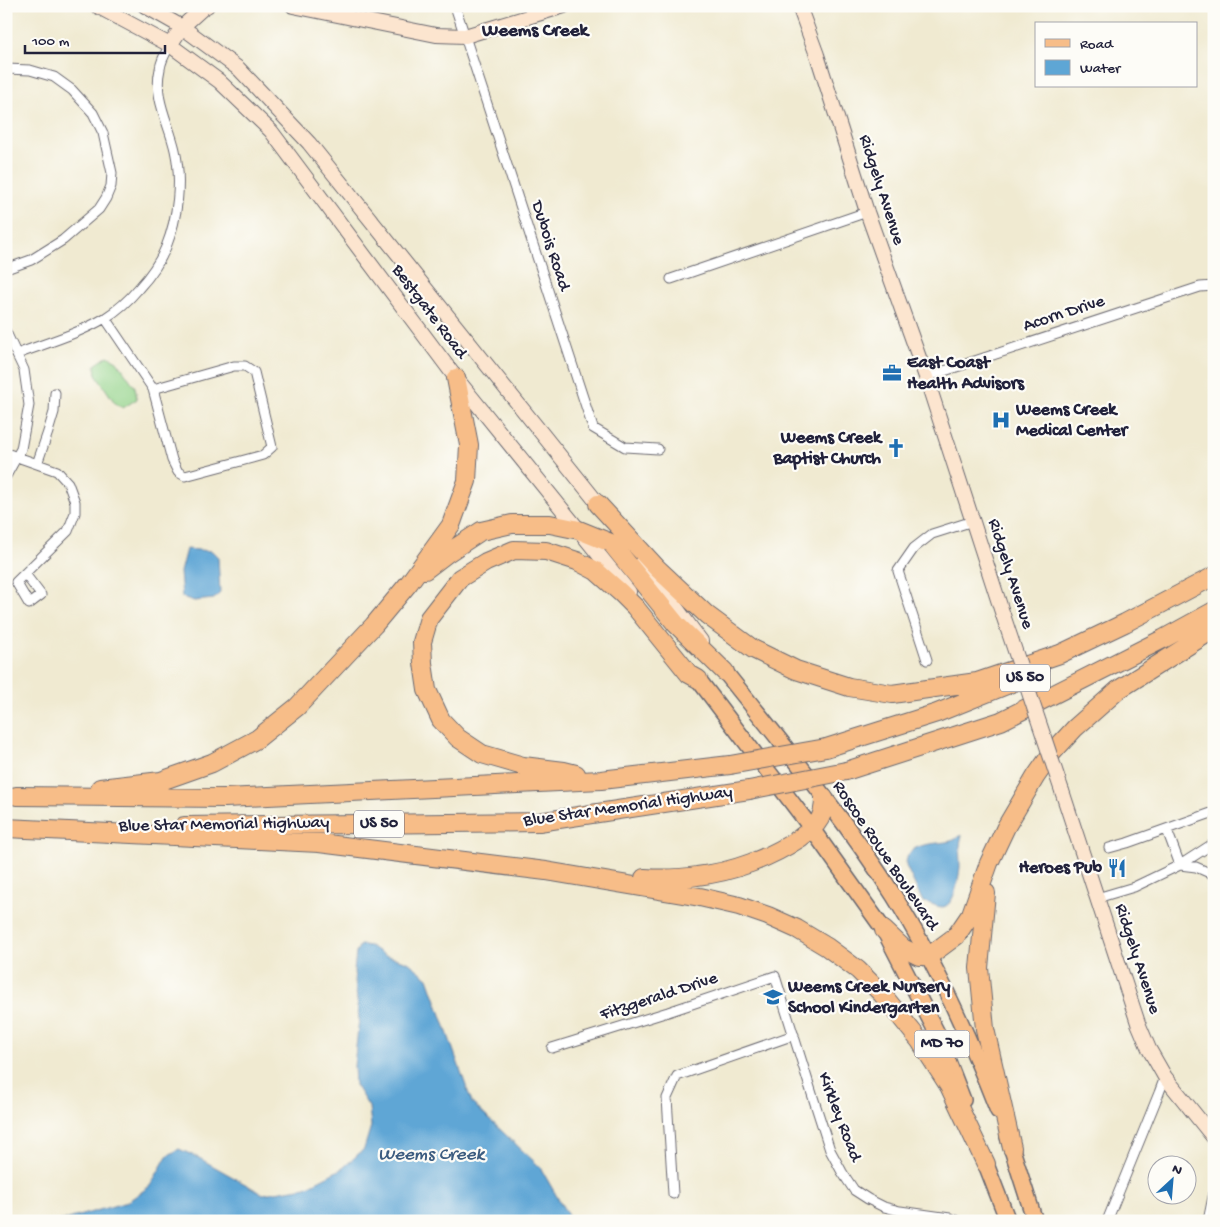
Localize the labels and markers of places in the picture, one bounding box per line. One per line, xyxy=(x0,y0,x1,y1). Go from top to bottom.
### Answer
place label: East Coast Health Advisors xyxy=(907,353,1025,395)
office icon: East Coast Health Advisors xyxy=(881,362,903,384)
place label: Weems Creek Medical Center xyxy=(1015,400,1130,442)
hospital icon: Weems Creek Medical Center xyxy=(990,409,1012,431)
place label: Weems Creek Baptist Church xyxy=(772,428,883,470)
church icon: Weems Creek Baptist Church xyxy=(885,437,907,459)
restaurant icon: Heroes Pub xyxy=(1106,857,1128,879)
place label: Heroes Pub xyxy=(1019,858,1102,879)
place label: Weems Creek Nursery School Kindergarten xyxy=(787,977,950,1019)
school or university icon: Weems Creek Nursery School Kindergarten xyxy=(762,986,784,1008)

